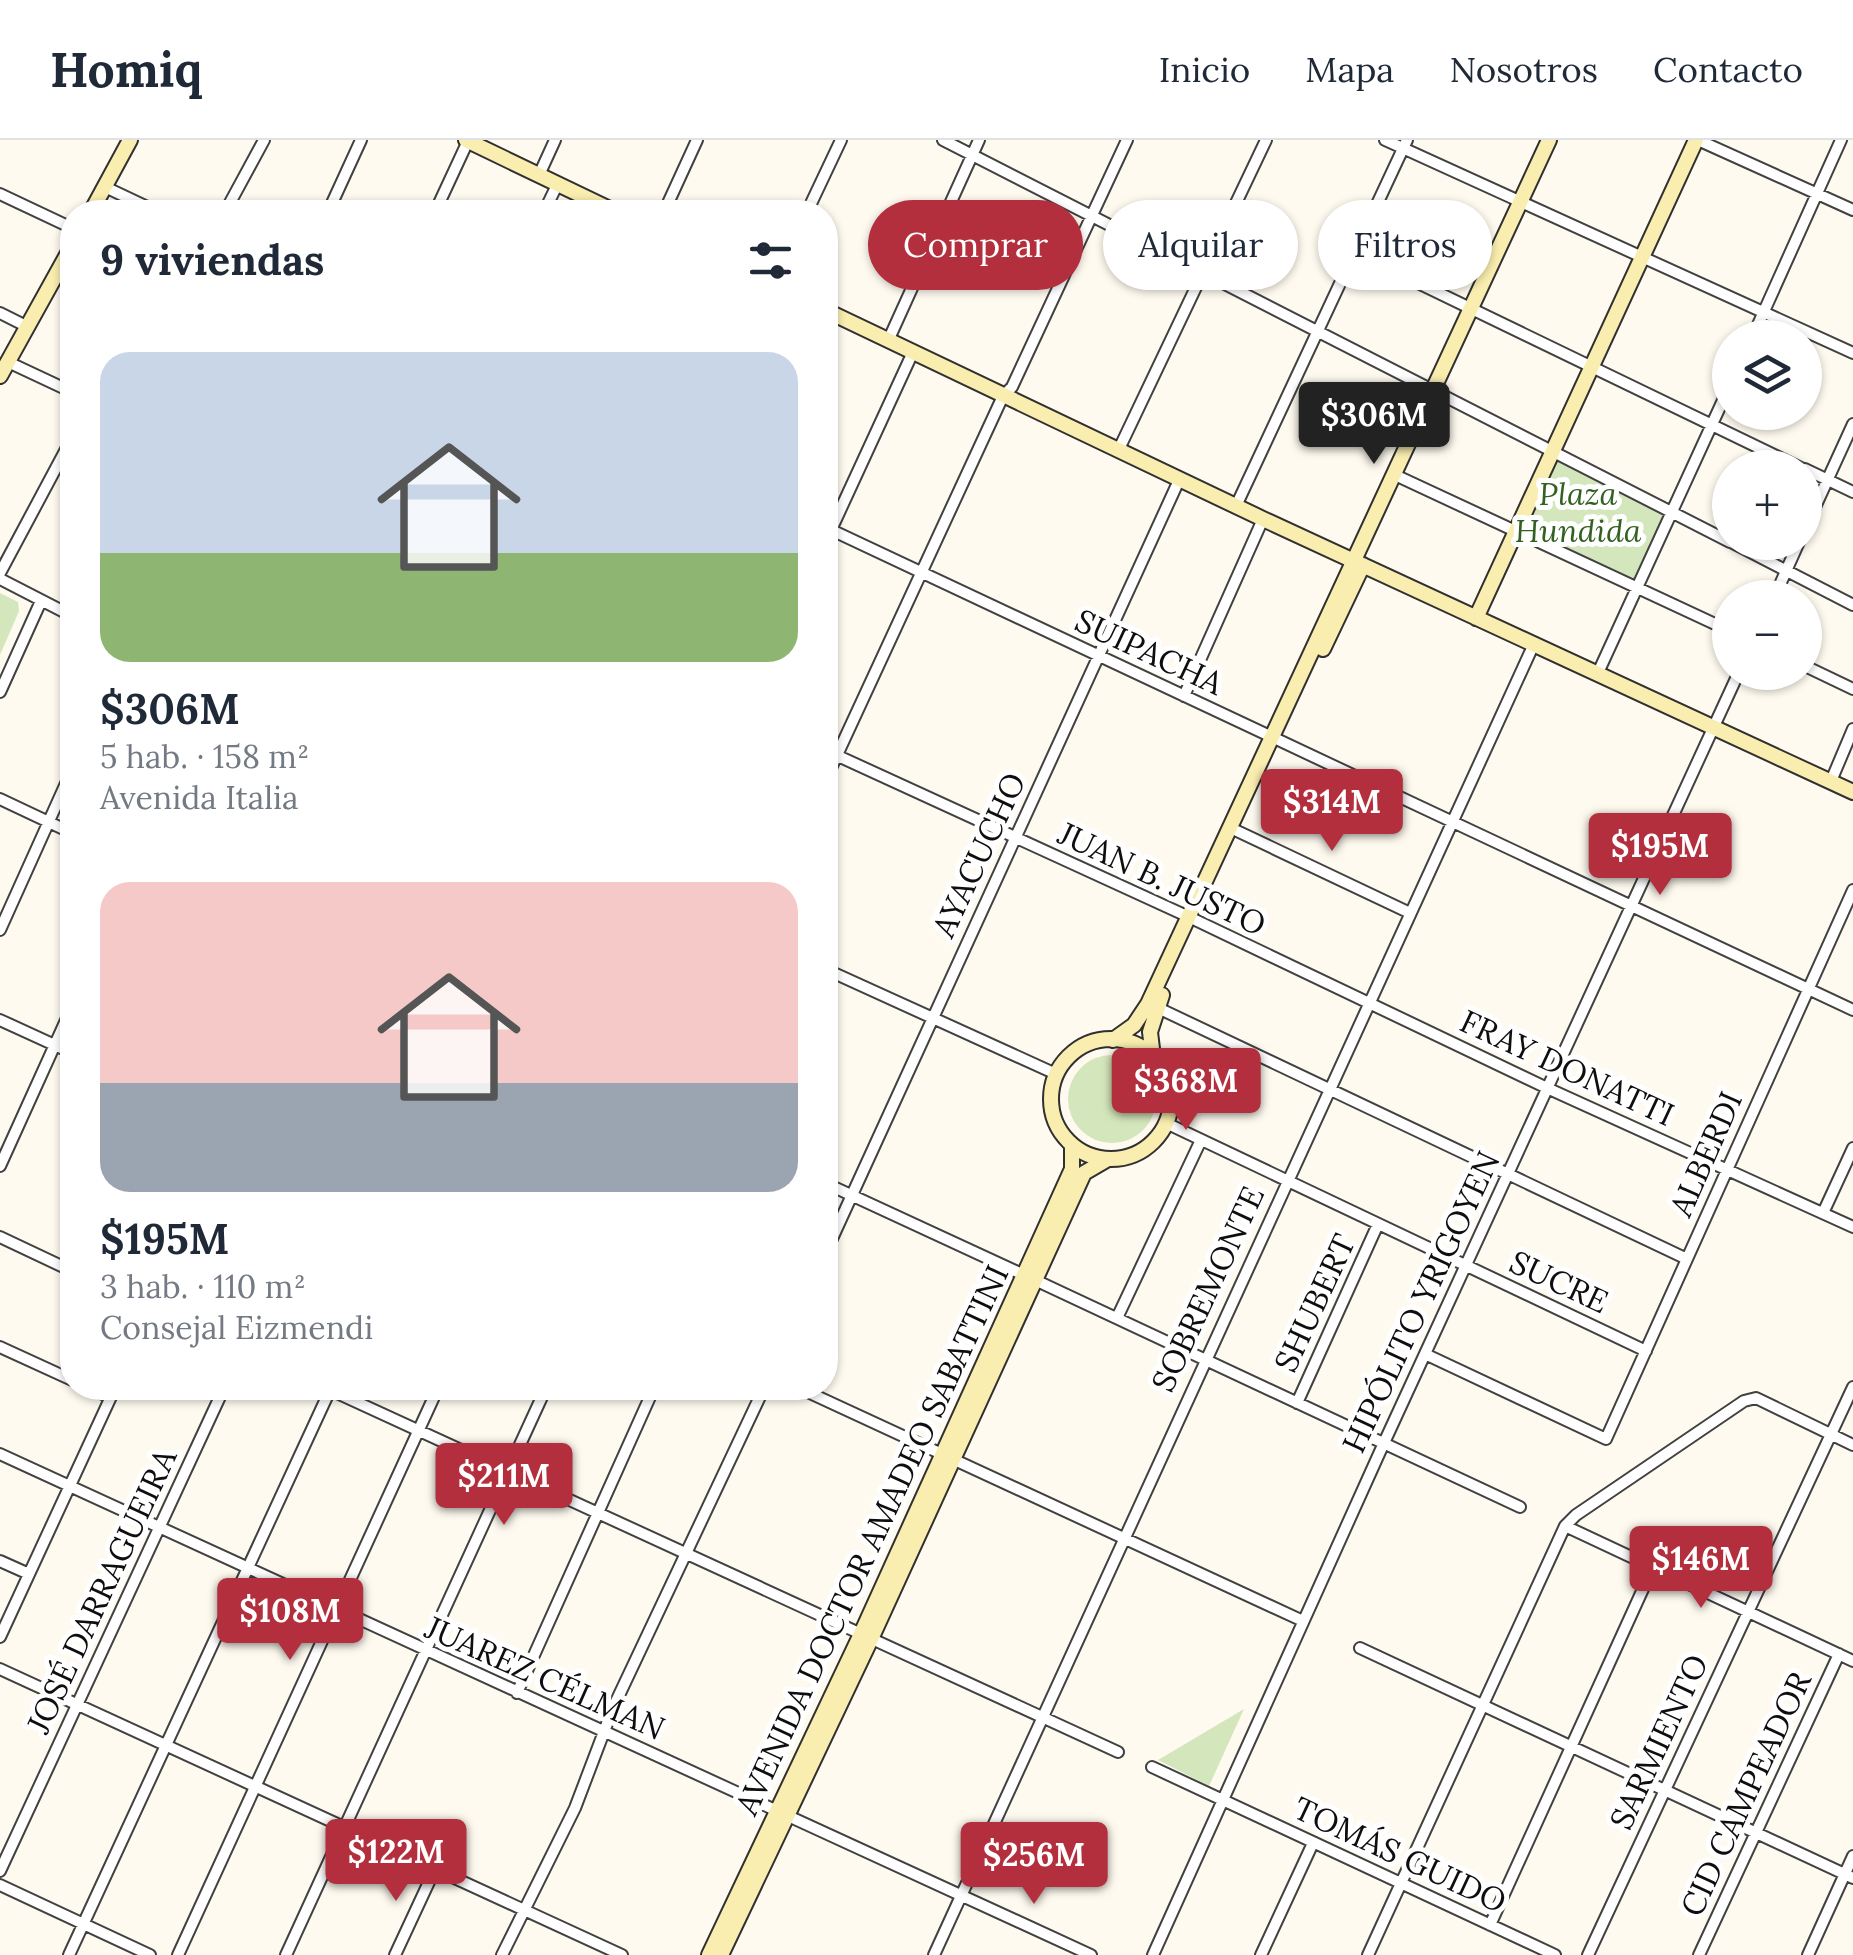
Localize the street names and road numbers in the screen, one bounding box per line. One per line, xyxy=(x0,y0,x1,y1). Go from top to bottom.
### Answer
street label: SUIPACHA xyxy=(1069,599,1231,704)
street label: AYACUCHO xyxy=(922,766,1034,944)
street label: JUAN B. JUSTO xyxy=(1051,812,1273,945)
street label: FRAY DONATTI xyxy=(1454,1000,1681,1135)
street label: ALBERDI xyxy=(1659,1085,1751,1224)
street label: HIPÓLITO YRIGOYEN xyxy=(1333,1145,1508,1459)
street label: SOBREMONTE xyxy=(1142,1180,1273,1398)
street label: SHUBERT xyxy=(1265,1227,1364,1378)
street label: SUCRE xyxy=(1503,1241,1615,1322)
street label: AVENIDA DOCTOR AMADEO SABATTINI xyxy=(725,1258,1017,1822)
street label: JOSÉ DARRAGUEIRA xyxy=(17,1441,186,1741)
street label: JUAREZ CÉLMAN xyxy=(418,1606,671,1749)
street label: SARMIENTO xyxy=(1600,1648,1717,1836)
street label: CID CAMPEADOR xyxy=(1671,1664,1821,1923)
street label: TOMÁS GUIDO xyxy=(1287,1787,1513,1922)

